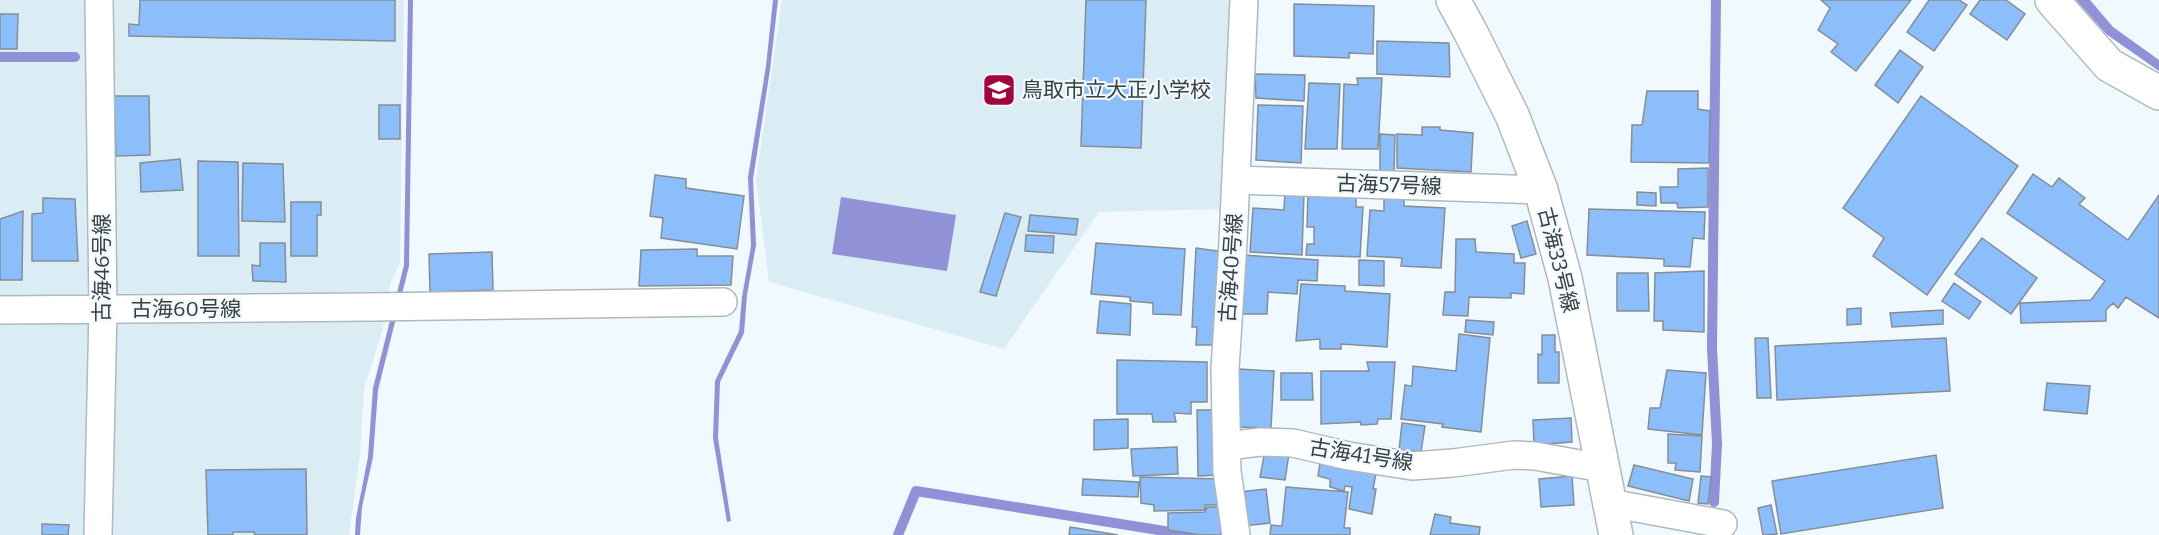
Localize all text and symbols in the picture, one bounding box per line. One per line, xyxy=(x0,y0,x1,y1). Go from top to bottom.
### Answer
school or university icon: 鳥取市立大正小学校 xyxy=(981,72,1017,108)
place label: 鳥取市立大正小学校 xyxy=(1022,77,1211,103)
street label: 古海57号線 xyxy=(1336,170,1442,200)
street label: 古海33号線 xyxy=(1532,205,1584,315)
street label: 古海40号線 xyxy=(1214,212,1248,324)
street label: 古海46号線 xyxy=(89,214,115,322)
street label: 古海60号線 xyxy=(131,296,241,322)
street label: 古海41号線 xyxy=(1307,434,1415,476)

